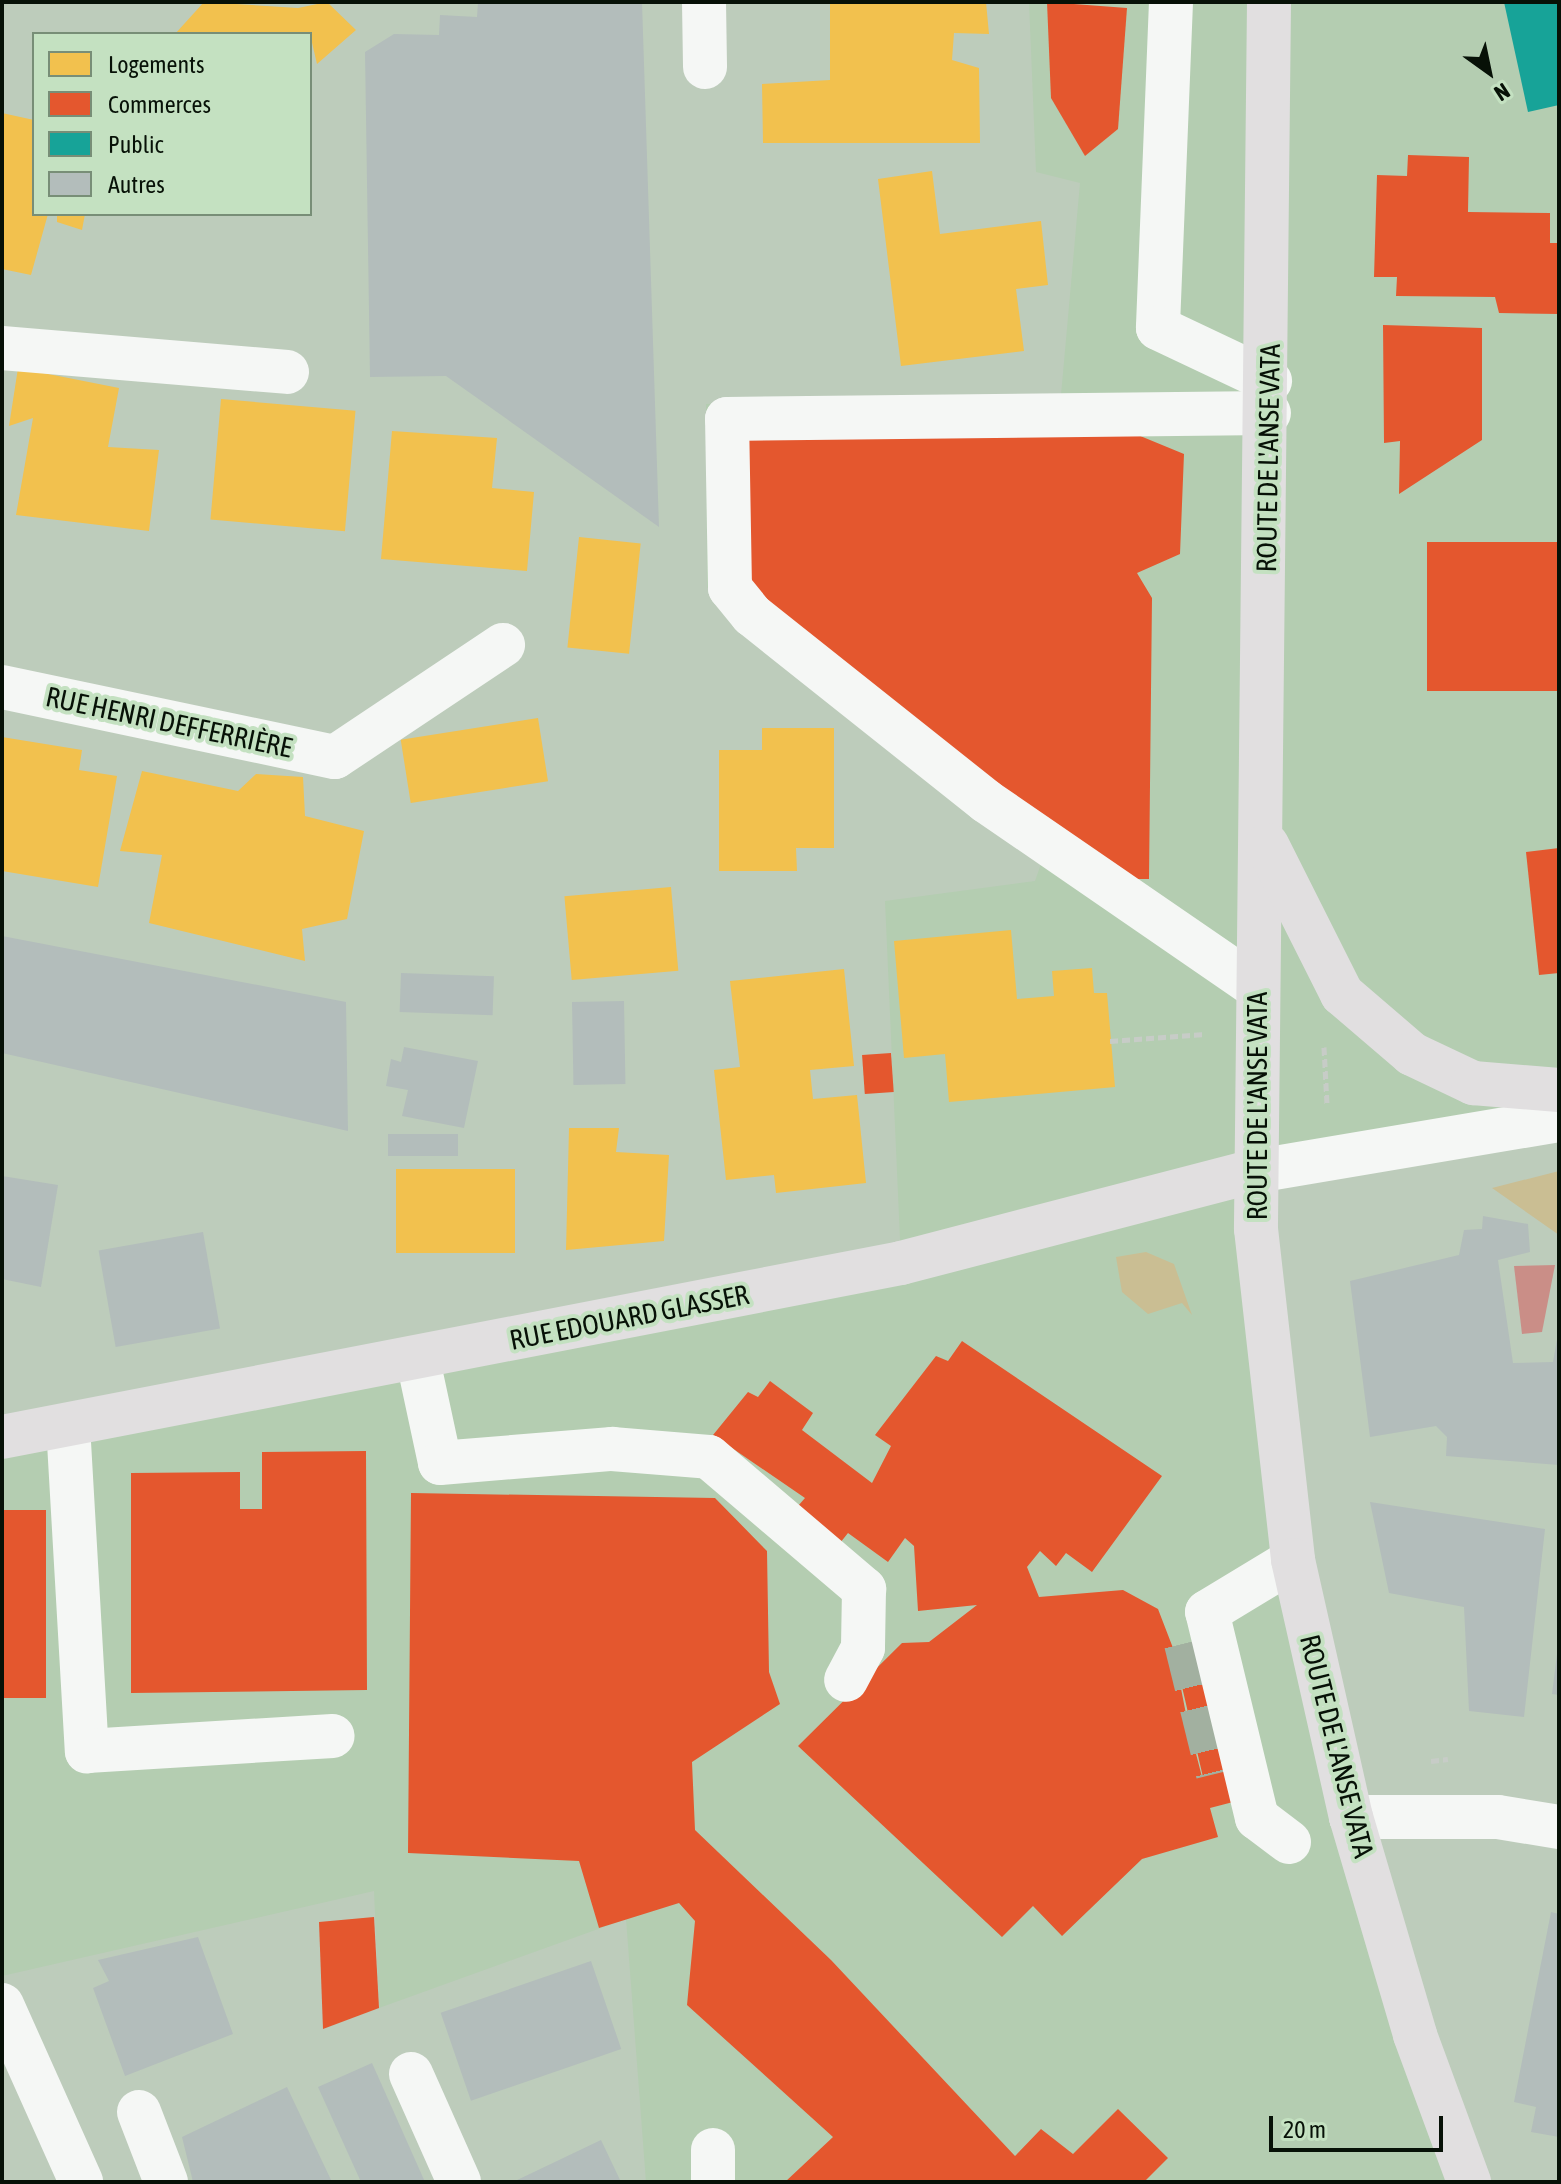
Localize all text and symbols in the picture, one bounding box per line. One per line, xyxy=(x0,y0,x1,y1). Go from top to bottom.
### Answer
legend xyxy=(32,32,312,216)
north arrow xyxy=(1449,32,1529,112)
text: Logements xyxy=(108,51,205,78)
text: N xyxy=(1490,78,1515,107)
text: Commerces xyxy=(108,91,211,118)
text: Public xyxy=(108,131,164,158)
text: Autres xyxy=(108,171,165,198)
street label: ROUTE DE L'ANSE VATA xyxy=(1249,343,1287,573)
street label: RUE HENRI DEFFERRIÈRE xyxy=(43,679,295,765)
street label: ROUTE DE L'ANSE VATA xyxy=(1240,992,1274,1220)
street label: RUE EDOUARD GLASSER xyxy=(507,1277,751,1357)
street label: ROUTE DE L'ANSE VATA xyxy=(1293,1631,1381,1861)
scale bar xyxy=(1273,2100,1447,2150)
text: 20 m xyxy=(1283,2116,1326,2143)

